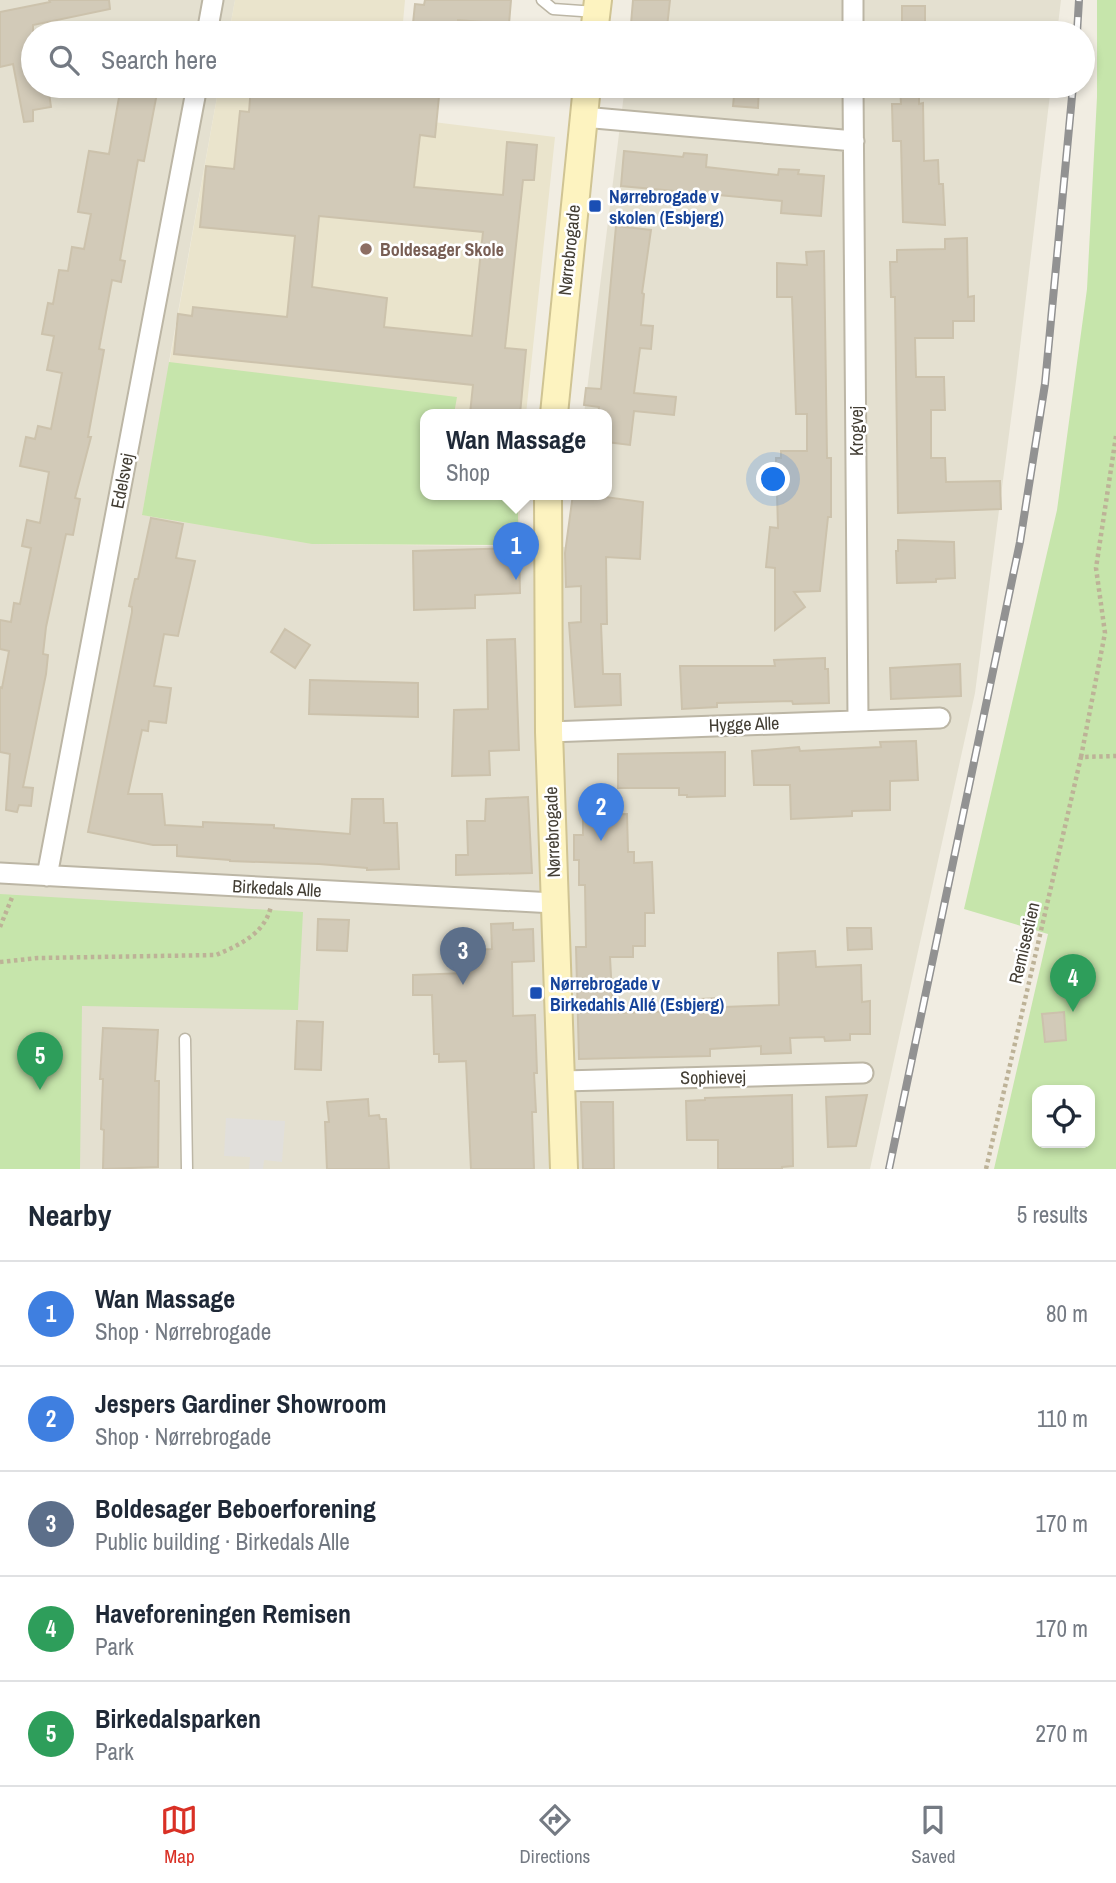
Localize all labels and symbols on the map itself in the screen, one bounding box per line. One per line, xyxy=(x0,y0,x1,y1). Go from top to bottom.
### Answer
place label: Nørrebrogade v skolen (Esbjerg) xyxy=(609,184,724,230)
marker: Nørrebrogade v skolen (Esbjerg) xyxy=(587,198,603,214)
street label: Nørrebrogade xyxy=(552,203,586,297)
place label: Boldesager Skole xyxy=(380,237,504,262)
marker: Boldesager Skole xyxy=(358,241,374,257)
street label: Krogvej xyxy=(844,406,869,456)
street label: Edelsvej xyxy=(104,451,140,511)
your location xyxy=(756,462,790,496)
pin: 1 xyxy=(493,522,539,580)
street label: Hygge Alle xyxy=(708,710,780,738)
pin: 2 xyxy=(578,783,624,841)
street label: Nørrebrogade xyxy=(538,786,566,878)
street label: Birkedals Alle xyxy=(232,873,322,903)
street label: Remisestien xyxy=(1003,900,1045,986)
pin: 3 xyxy=(440,927,486,985)
pin: 4 xyxy=(1050,954,1096,1012)
place label: Nørrebrogade v Birkedahls Allé (Esbjerg) xyxy=(550,971,724,1017)
marker: Nørrebrogade v Birkedahls Allé (Esbjerg) xyxy=(528,985,544,1001)
pin: 5 xyxy=(17,1032,63,1090)
street label: Sophievej xyxy=(680,1064,746,1090)

